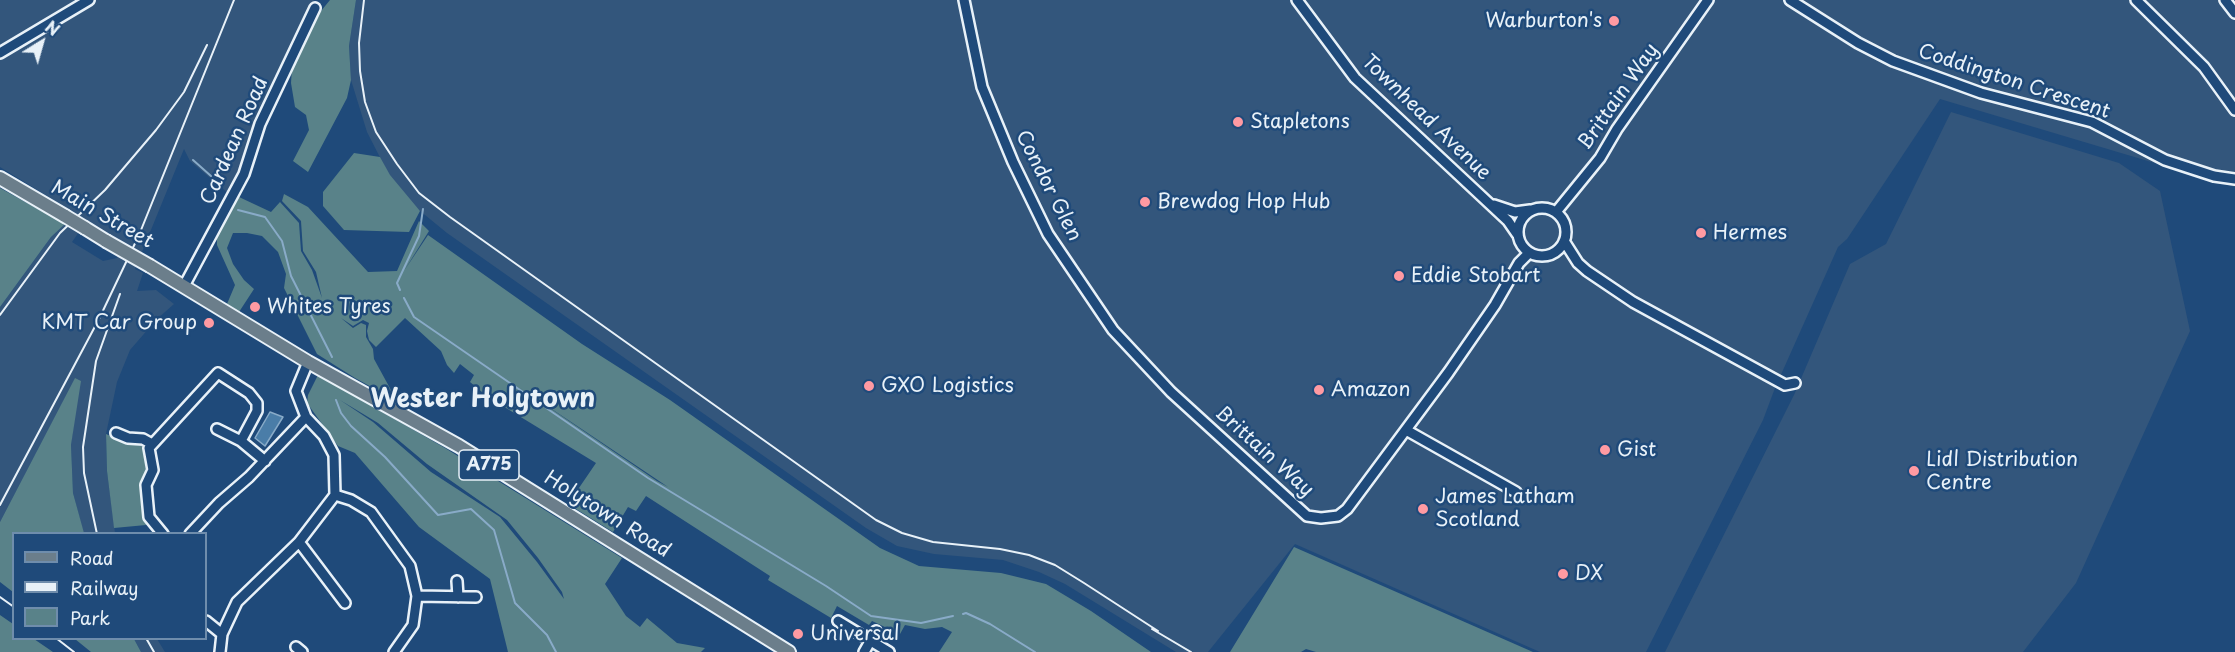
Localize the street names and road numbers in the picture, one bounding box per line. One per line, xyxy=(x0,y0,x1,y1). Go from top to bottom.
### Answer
street label: Brittain Way xyxy=(1573,39,1665,155)
street label: Coddington Crescent xyxy=(1915,40,2113,124)
street label: Townhead Avenue xyxy=(1357,50,1495,186)
street label: Cardean Road xyxy=(196,73,274,209)
street label: Condor Glen xyxy=(1010,127,1086,245)
street label: Main Street xyxy=(46,176,158,254)
street label: Brittain Way xyxy=(1210,401,1318,503)
road number: A775 xyxy=(459,450,519,480)
street label: Holytown Road xyxy=(539,466,675,564)

